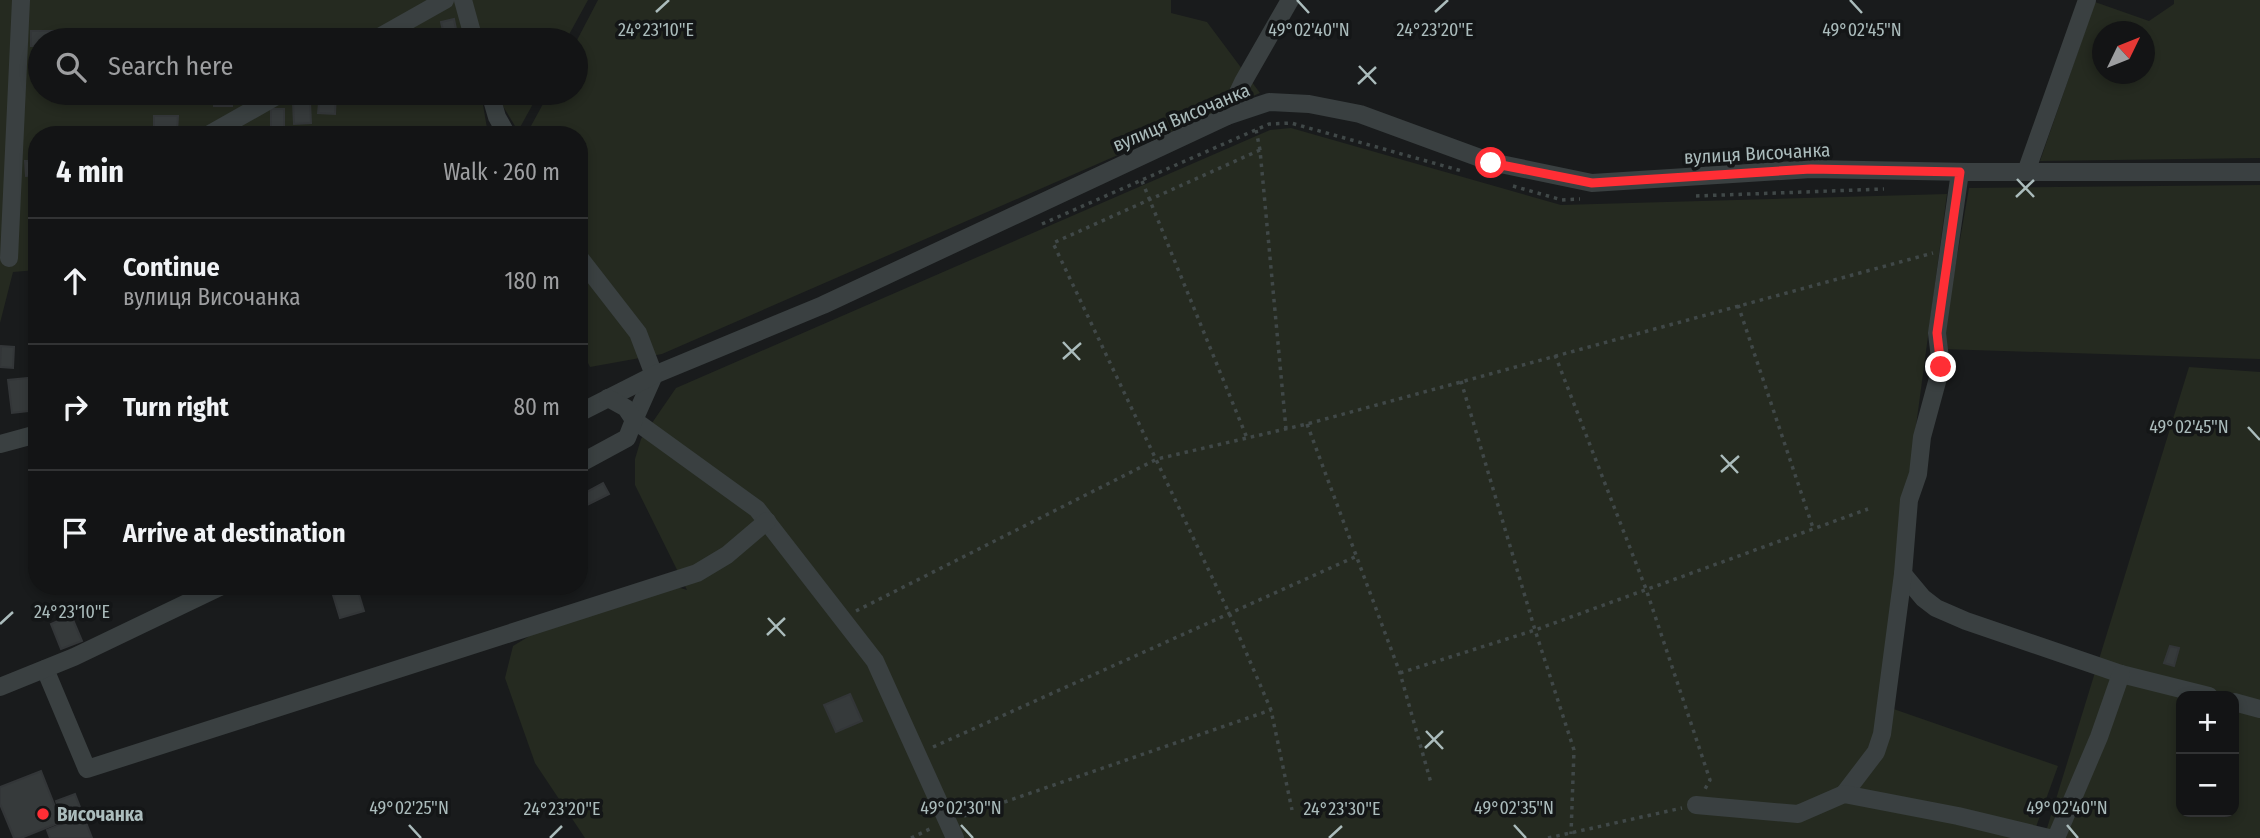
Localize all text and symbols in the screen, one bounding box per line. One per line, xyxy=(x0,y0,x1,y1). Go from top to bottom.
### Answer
text: 24°23'10"E xyxy=(618,19,694,41)
text: 49°02'40"N xyxy=(1268,19,1350,41)
text: 24°23'20"E xyxy=(1397,19,1473,41)
text: 49°02'45"N xyxy=(1822,19,1902,41)
north arrow xyxy=(2092,21,2155,84)
search box xyxy=(28,28,588,105)
icon: search xyxy=(52,48,90,86)
text: Search here xyxy=(108,51,233,82)
street label: вулиця Височанка xyxy=(1109,78,1253,157)
street label: вулиця Височанка xyxy=(1683,138,1831,169)
route start xyxy=(1475,147,1506,178)
text: 4 min xyxy=(56,154,124,190)
text: Walk · 260 m xyxy=(443,158,560,186)
text: Continue xyxy=(123,252,220,283)
icon: ahead xyxy=(56,262,94,300)
text: 180 m xyxy=(504,267,560,295)
text: вулиця Височанка xyxy=(123,283,300,311)
route end xyxy=(1925,351,1956,382)
icon: right xyxy=(56,388,94,426)
text: Turn right xyxy=(123,392,229,423)
text: 80 m xyxy=(513,393,560,421)
text: 49°02'45"N xyxy=(2149,416,2229,438)
icon: arrive xyxy=(56,514,94,552)
text: Arrive at destination xyxy=(123,518,346,549)
text: 24°23'10"E xyxy=(34,601,110,623)
map controls xyxy=(2176,691,2239,817)
button: + xyxy=(2176,691,2239,754)
button: − xyxy=(2176,754,2239,817)
text: 49°02'25"N xyxy=(369,797,449,819)
text: 49°02'30"N xyxy=(920,797,1002,819)
text: 49°02'35"N xyxy=(1474,797,1554,819)
text: 49°02'40"N xyxy=(2026,797,2108,819)
text: 24°23'20"E xyxy=(524,798,600,820)
text: 24°23'30"E xyxy=(1304,798,1380,820)
place label: Височанка xyxy=(57,803,144,826)
marker: Височанка xyxy=(35,806,51,822)

